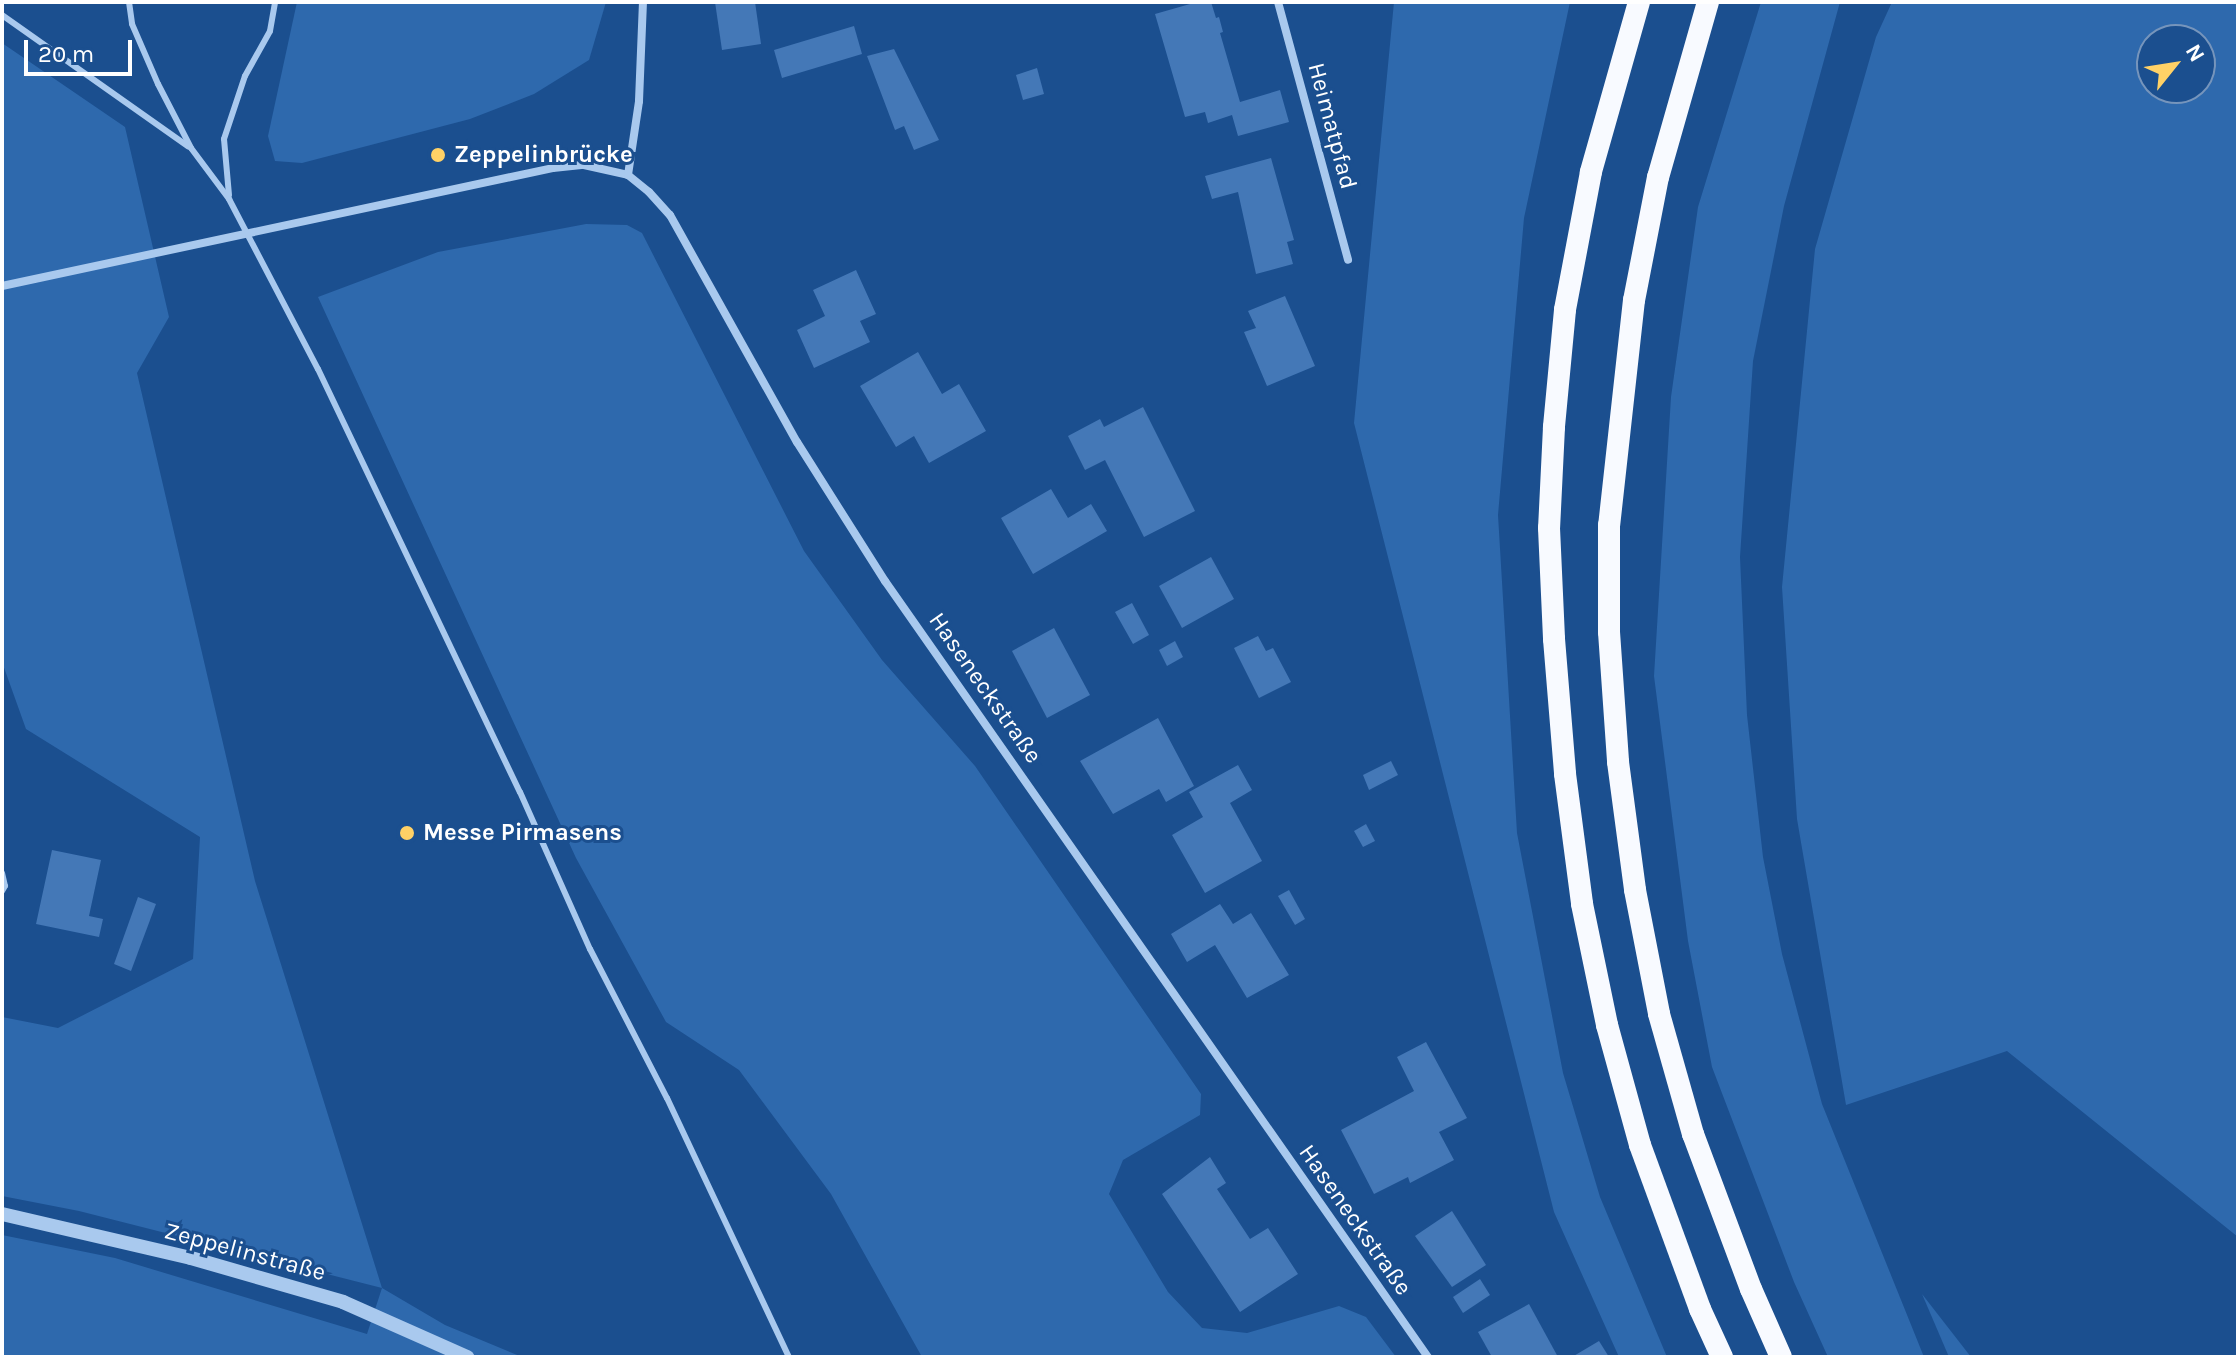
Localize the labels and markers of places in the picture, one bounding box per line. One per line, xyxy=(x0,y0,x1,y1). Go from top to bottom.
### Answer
place label: Zeppelinbrücke xyxy=(454,141,633,169)
marker: Zeppelinbrücke xyxy=(429,146,447,164)
place label: Messe Pirmasens xyxy=(423,819,622,847)
marker: Messe Pirmasens xyxy=(398,824,416,842)

